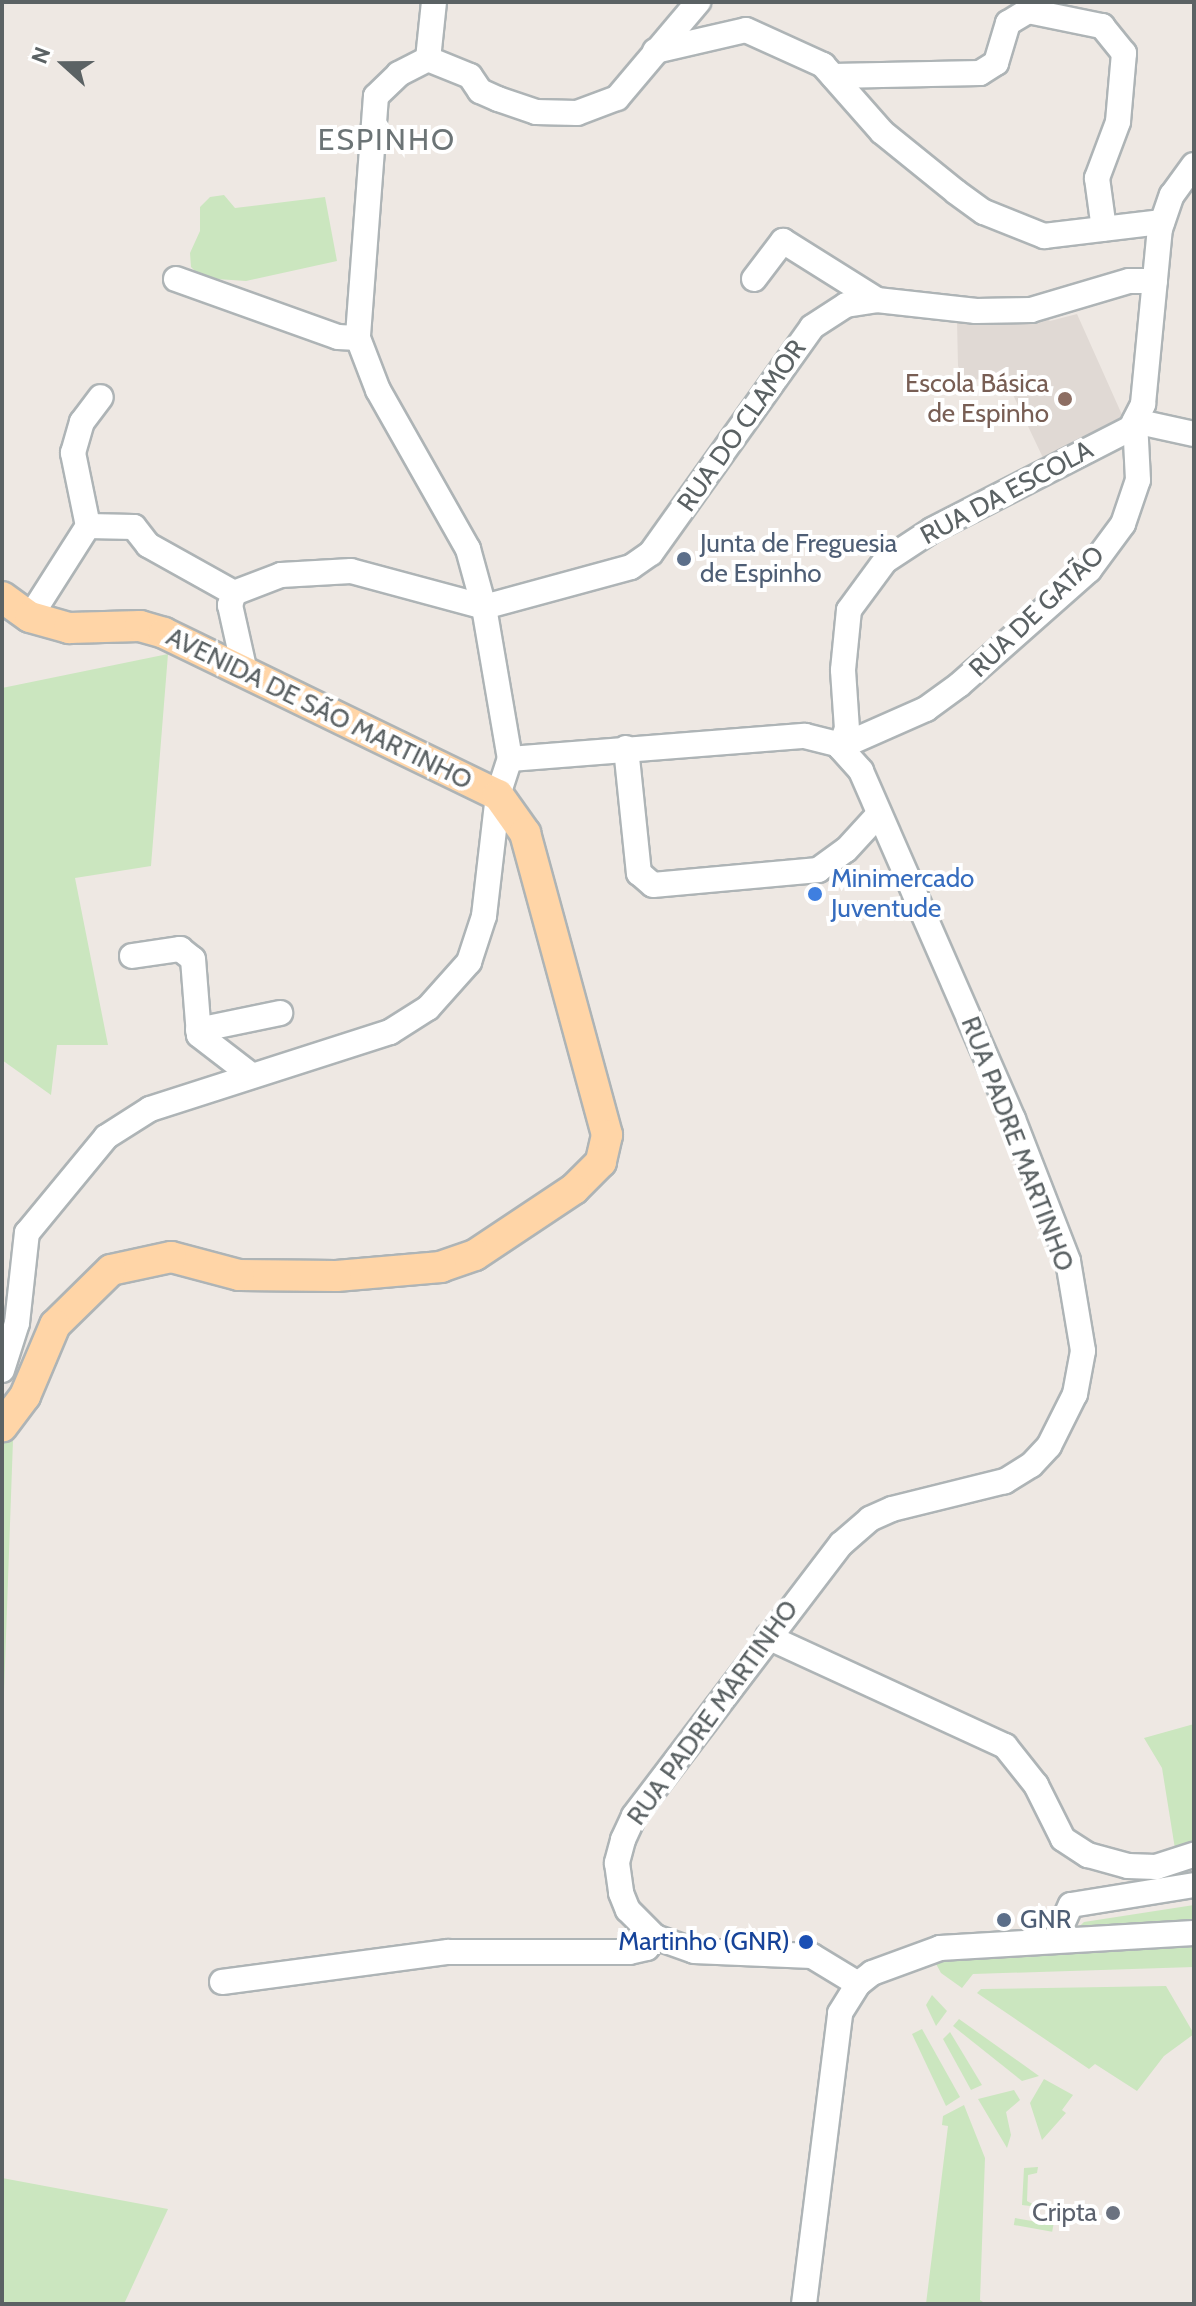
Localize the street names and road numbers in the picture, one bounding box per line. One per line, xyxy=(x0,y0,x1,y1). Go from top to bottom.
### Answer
street label: RUA DO CLAMOR xyxy=(671,334,813,518)
street label: RUA DA ESCOLA xyxy=(915,434,1099,552)
street label: RUA DE GATÃO xyxy=(963,540,1111,684)
street label: AVENIDA DE SÃO MARTINHO xyxy=(161,621,477,797)
street label: RUA PADRE MARTINHO xyxy=(954,1012,1080,1276)
street label: RUA PADRE MARTINHO xyxy=(621,1595,805,1831)

